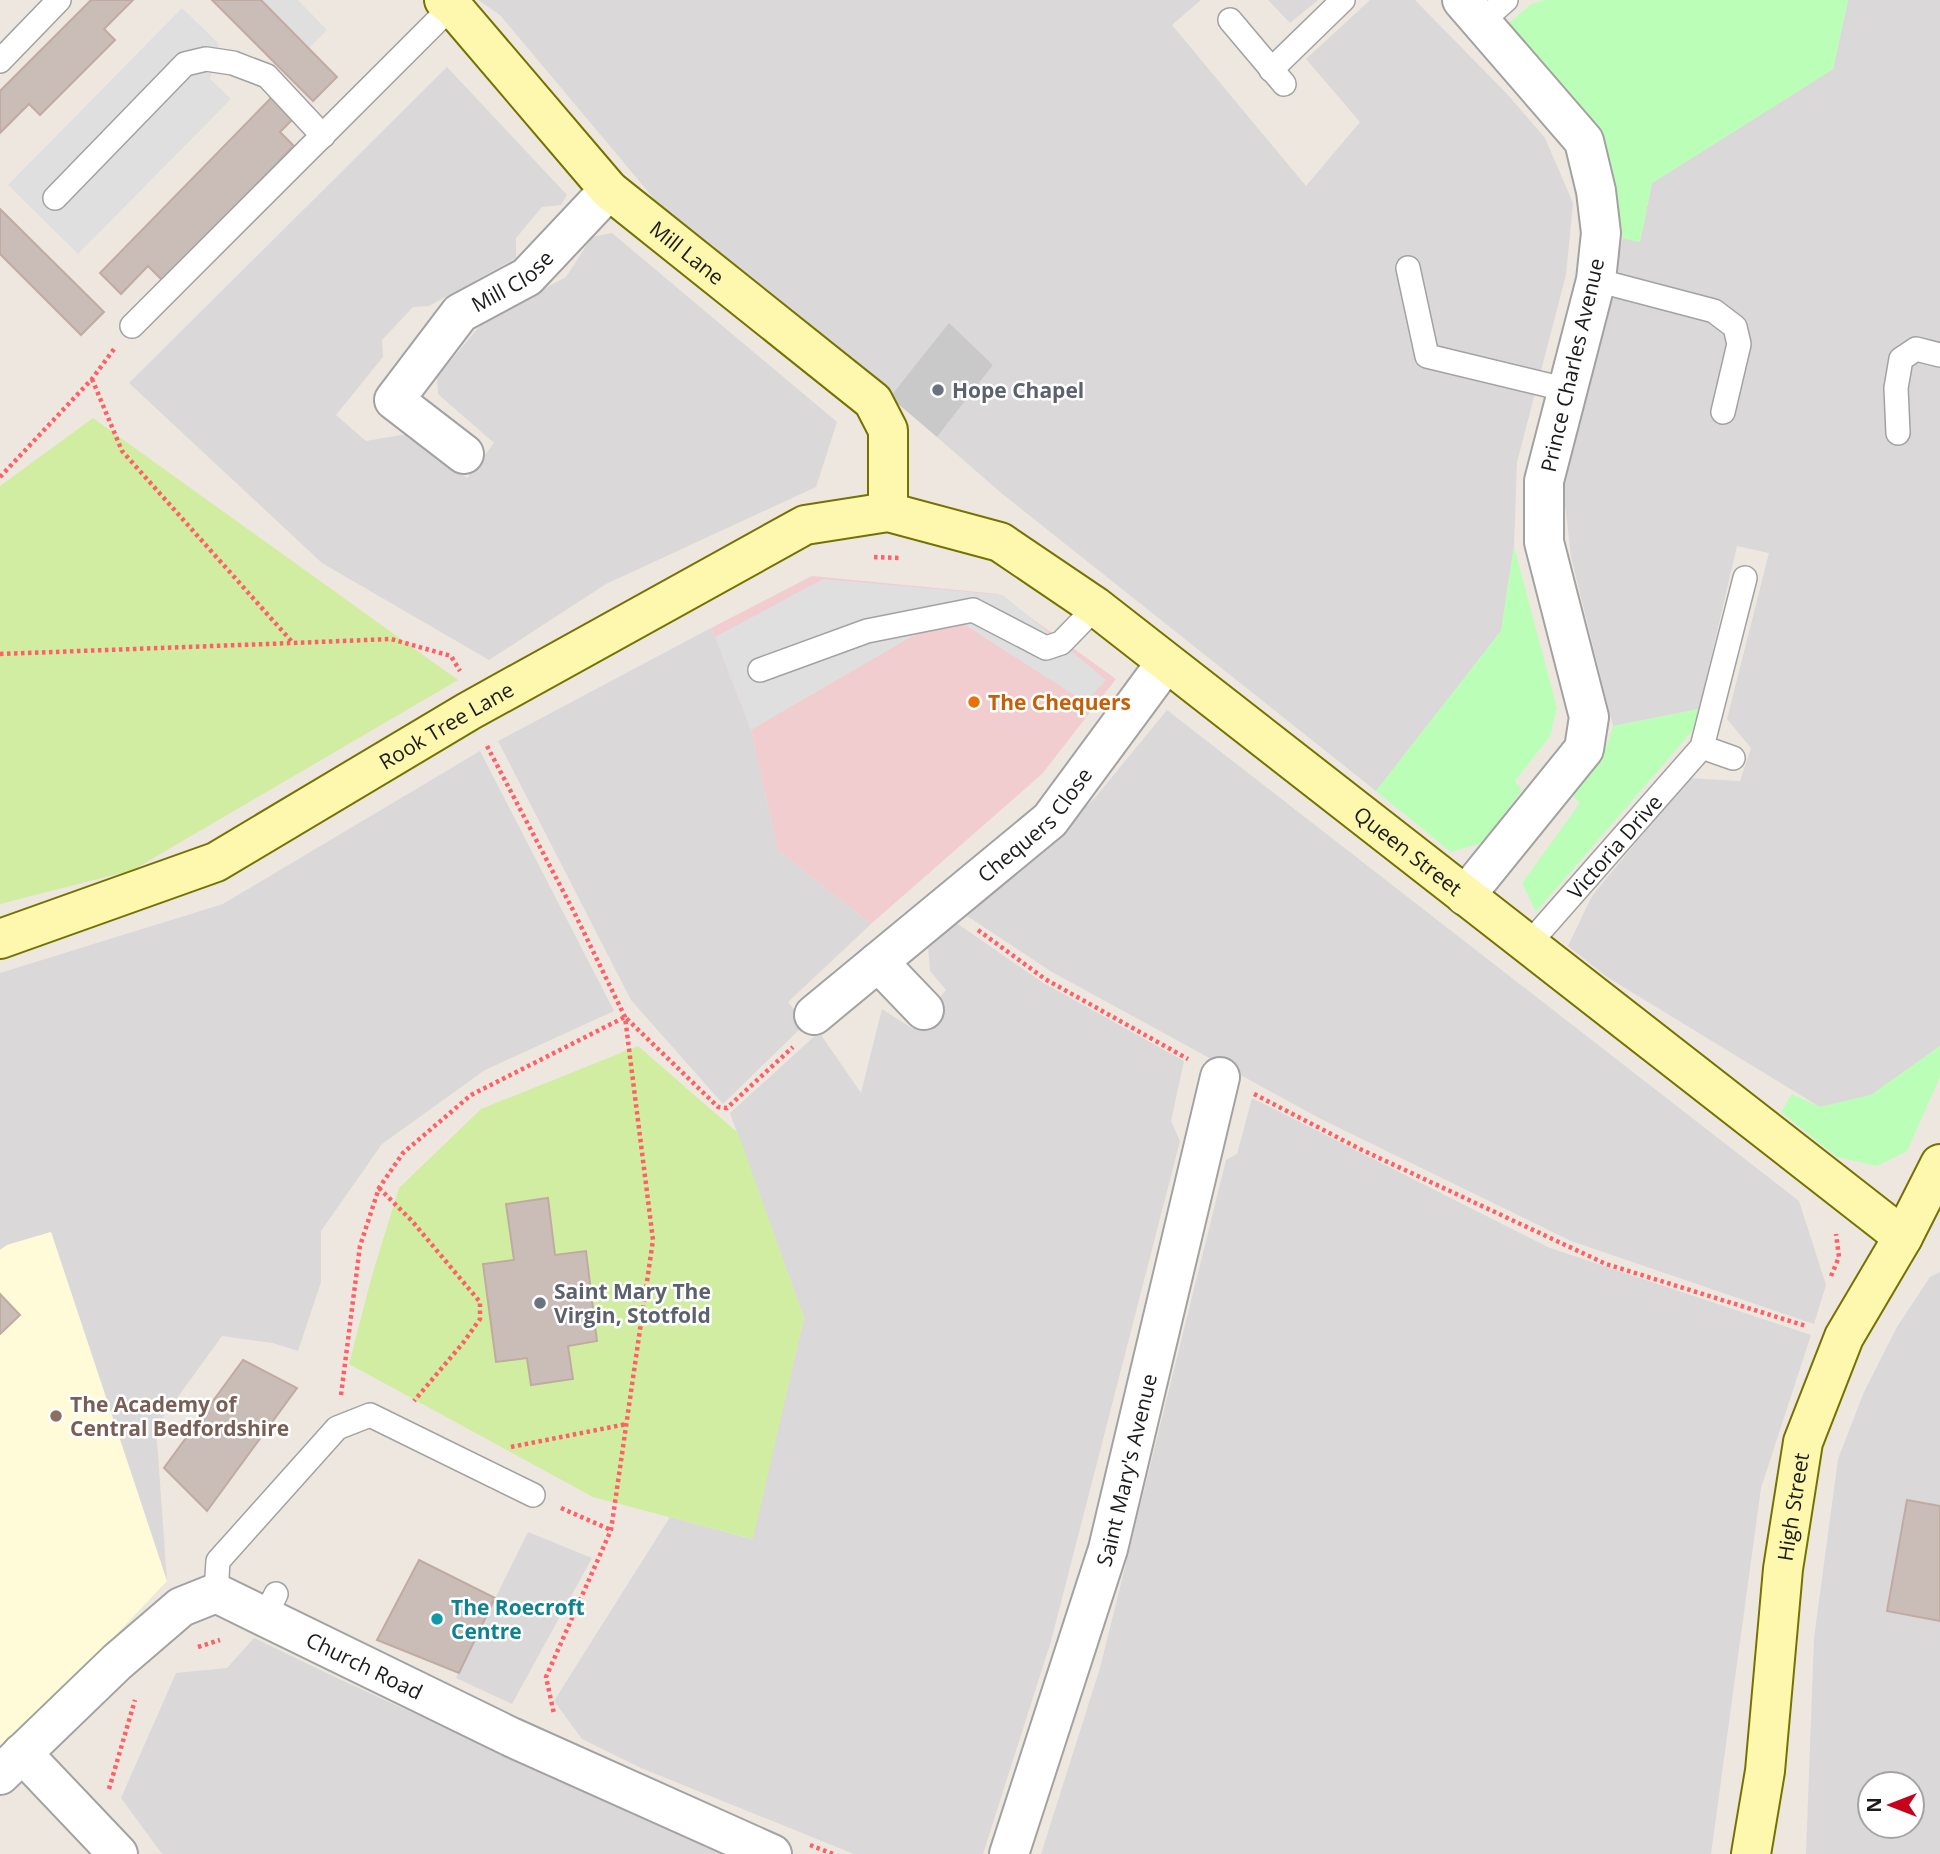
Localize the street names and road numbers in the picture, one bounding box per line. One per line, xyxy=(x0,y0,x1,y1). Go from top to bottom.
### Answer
street label: Mill Lane xyxy=(644,214,730,291)
street label: Mill Close xyxy=(466,244,559,318)
street label: Prince Charles Avenue xyxy=(1534,255,1610,475)
street label: Rook Tree Lane xyxy=(374,675,518,776)
street label: Chequers Close xyxy=(971,762,1098,888)
street label: Victoria Drive xyxy=(1561,788,1668,905)
street label: Queen Street xyxy=(1348,800,1468,902)
street label: Saint Mary's Avenue xyxy=(1089,1371,1163,1570)
street label: High Street xyxy=(1770,1451,1815,1563)
street label: Church Road xyxy=(302,1625,427,1706)

